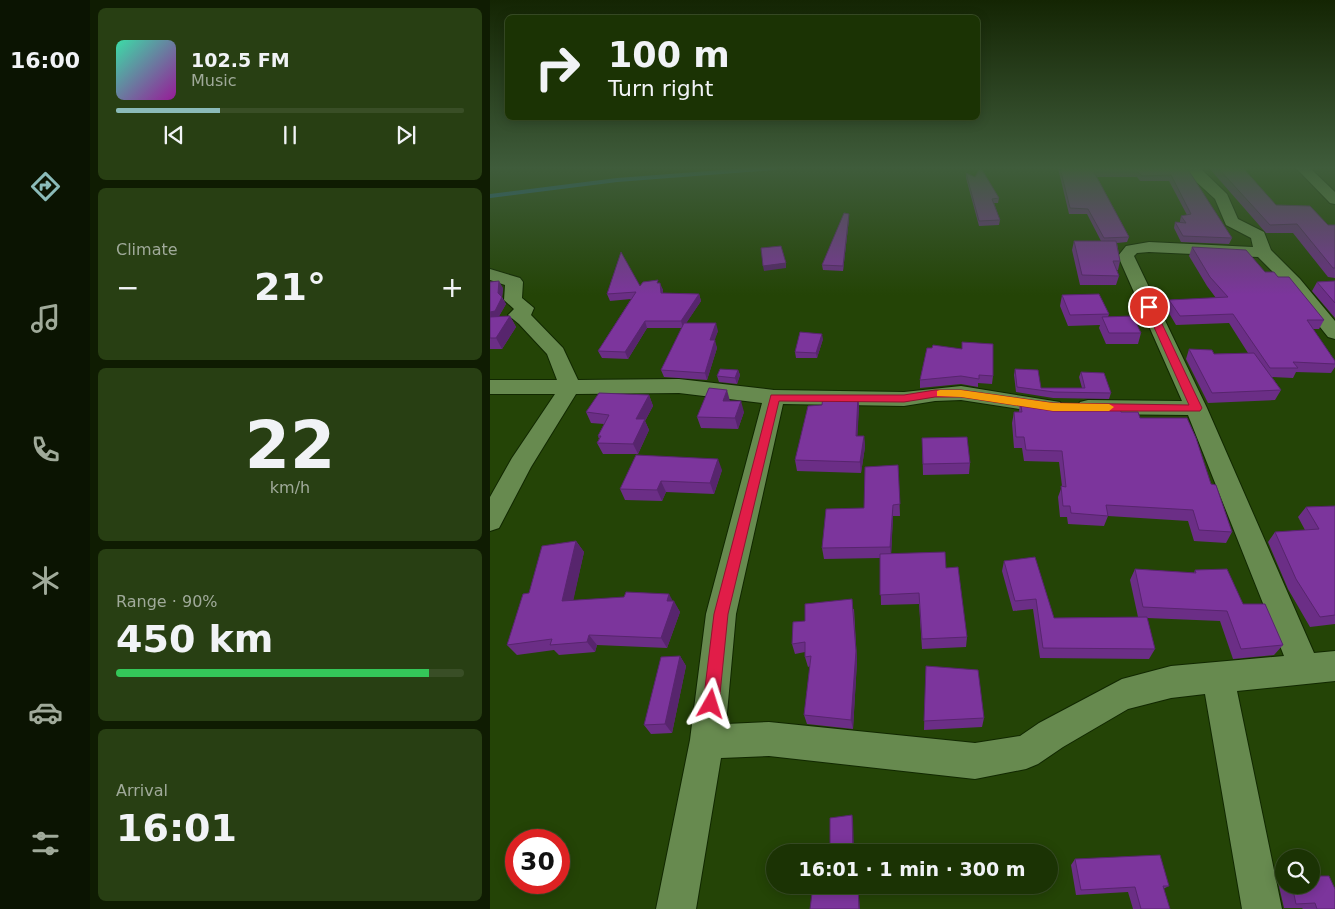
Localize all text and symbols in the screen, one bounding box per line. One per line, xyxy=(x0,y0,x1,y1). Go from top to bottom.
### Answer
icon: right xyxy=(525,35,590,100)
text: 100 m xyxy=(608,35,730,75)
text: 16:00 xyxy=(10,48,80,73)
text: 102.5 FM xyxy=(191,49,290,71)
text: Music xyxy=(191,71,237,90)
text: Turn right xyxy=(608,76,713,101)
icon: previous xyxy=(160,121,188,149)
icon: pause xyxy=(276,121,304,149)
icon: next xyxy=(392,121,420,149)
icon: directions xyxy=(28,169,63,204)
text: Climate xyxy=(116,240,178,259)
text: 21° xyxy=(254,265,326,309)
text: − xyxy=(116,271,139,304)
text: + xyxy=(441,271,464,304)
pin xyxy=(1128,286,1170,328)
icon: arrive xyxy=(1135,293,1163,321)
icon: music xyxy=(28,301,63,336)
text: 22 xyxy=(245,408,335,483)
icon: phone xyxy=(28,432,63,467)
text: km/h xyxy=(270,478,310,497)
icon: climate xyxy=(28,563,63,598)
text: Range · 90% xyxy=(116,592,218,611)
text: 450 km xyxy=(116,617,273,661)
position arrow xyxy=(684,677,736,729)
icon: car xyxy=(28,695,63,730)
text: Arrival xyxy=(116,781,168,800)
text: 16:01 xyxy=(116,806,237,850)
icon: filters xyxy=(28,826,63,861)
speed limit sign: 30 xyxy=(505,829,570,894)
map controls xyxy=(1275,849,1320,894)
button: search xyxy=(1275,849,1320,894)
text: 16:01 · 1 min · 300 m xyxy=(798,858,1026,880)

